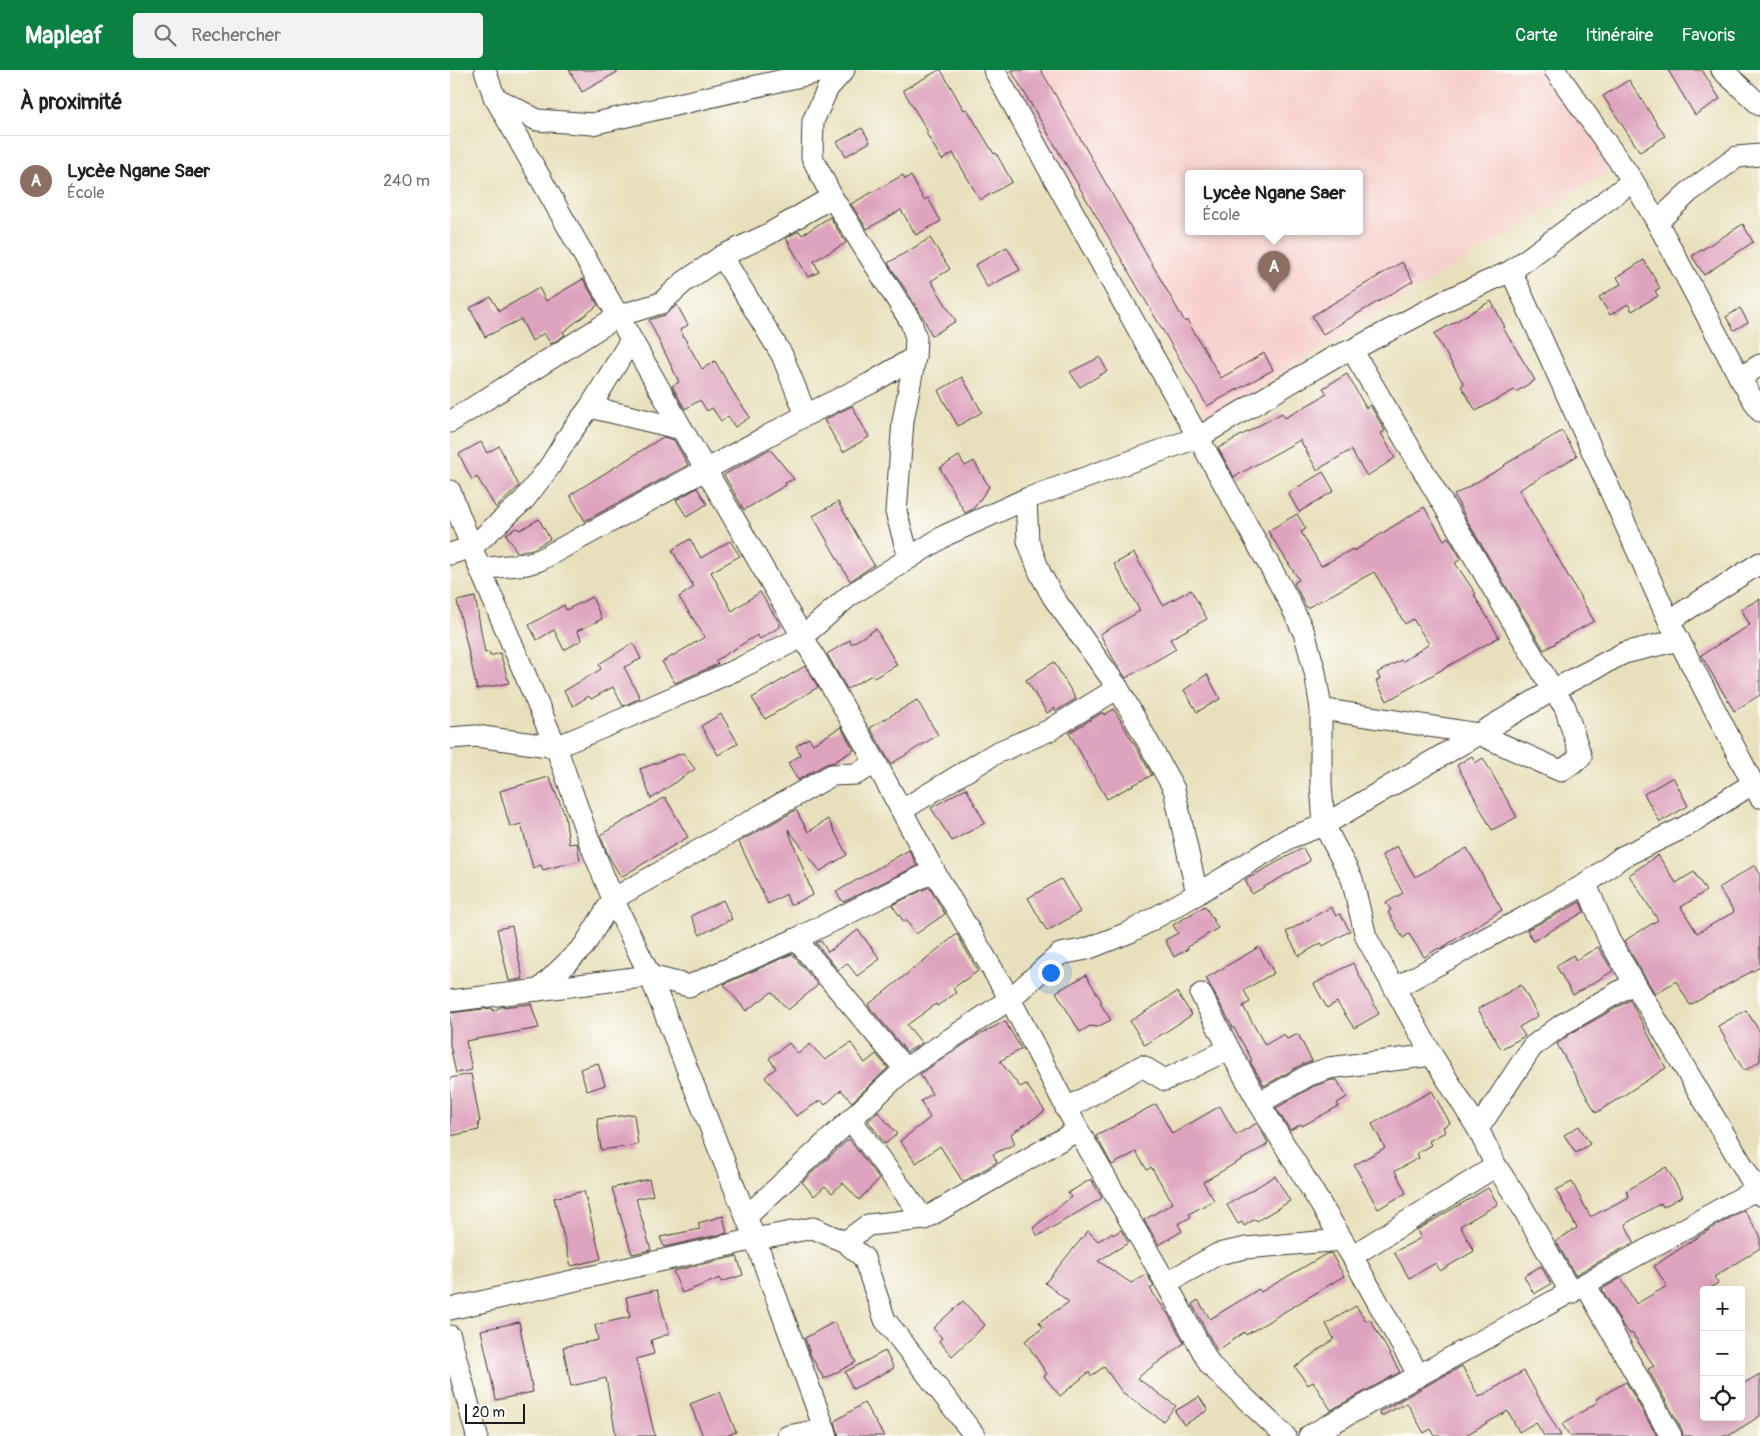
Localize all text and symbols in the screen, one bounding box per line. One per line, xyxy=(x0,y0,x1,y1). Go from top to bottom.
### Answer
search box xyxy=(133,13,483,58)
text: Mapleaf xyxy=(25,21,103,50)
icon: search xyxy=(151,21,179,49)
text: Rechercher xyxy=(191,23,281,47)
text: Carte xyxy=(1515,24,1557,47)
text: Itinéraire xyxy=(1585,24,1653,47)
text: Favoris xyxy=(1681,24,1735,47)
text: À proximité xyxy=(20,89,123,116)
text: Lycèe Ngane Saer xyxy=(67,159,210,183)
popup xyxy=(1185,170,1363,235)
text: A xyxy=(31,171,41,191)
text: 240 m xyxy=(383,171,430,191)
text: Lycèe Ngane Saer xyxy=(1202,181,1346,205)
text: École xyxy=(67,183,104,203)
text: École xyxy=(1202,205,1240,225)
pin: A xyxy=(1258,251,1290,292)
your location xyxy=(1038,960,1064,986)
map controls xyxy=(1700,1286,1745,1421)
button: + xyxy=(1700,1286,1745,1331)
button: − xyxy=(1700,1331,1745,1376)
button: locate xyxy=(1700,1376,1745,1421)
scale bar xyxy=(465,1401,525,1424)
text: 20 m xyxy=(472,1404,505,1421)

